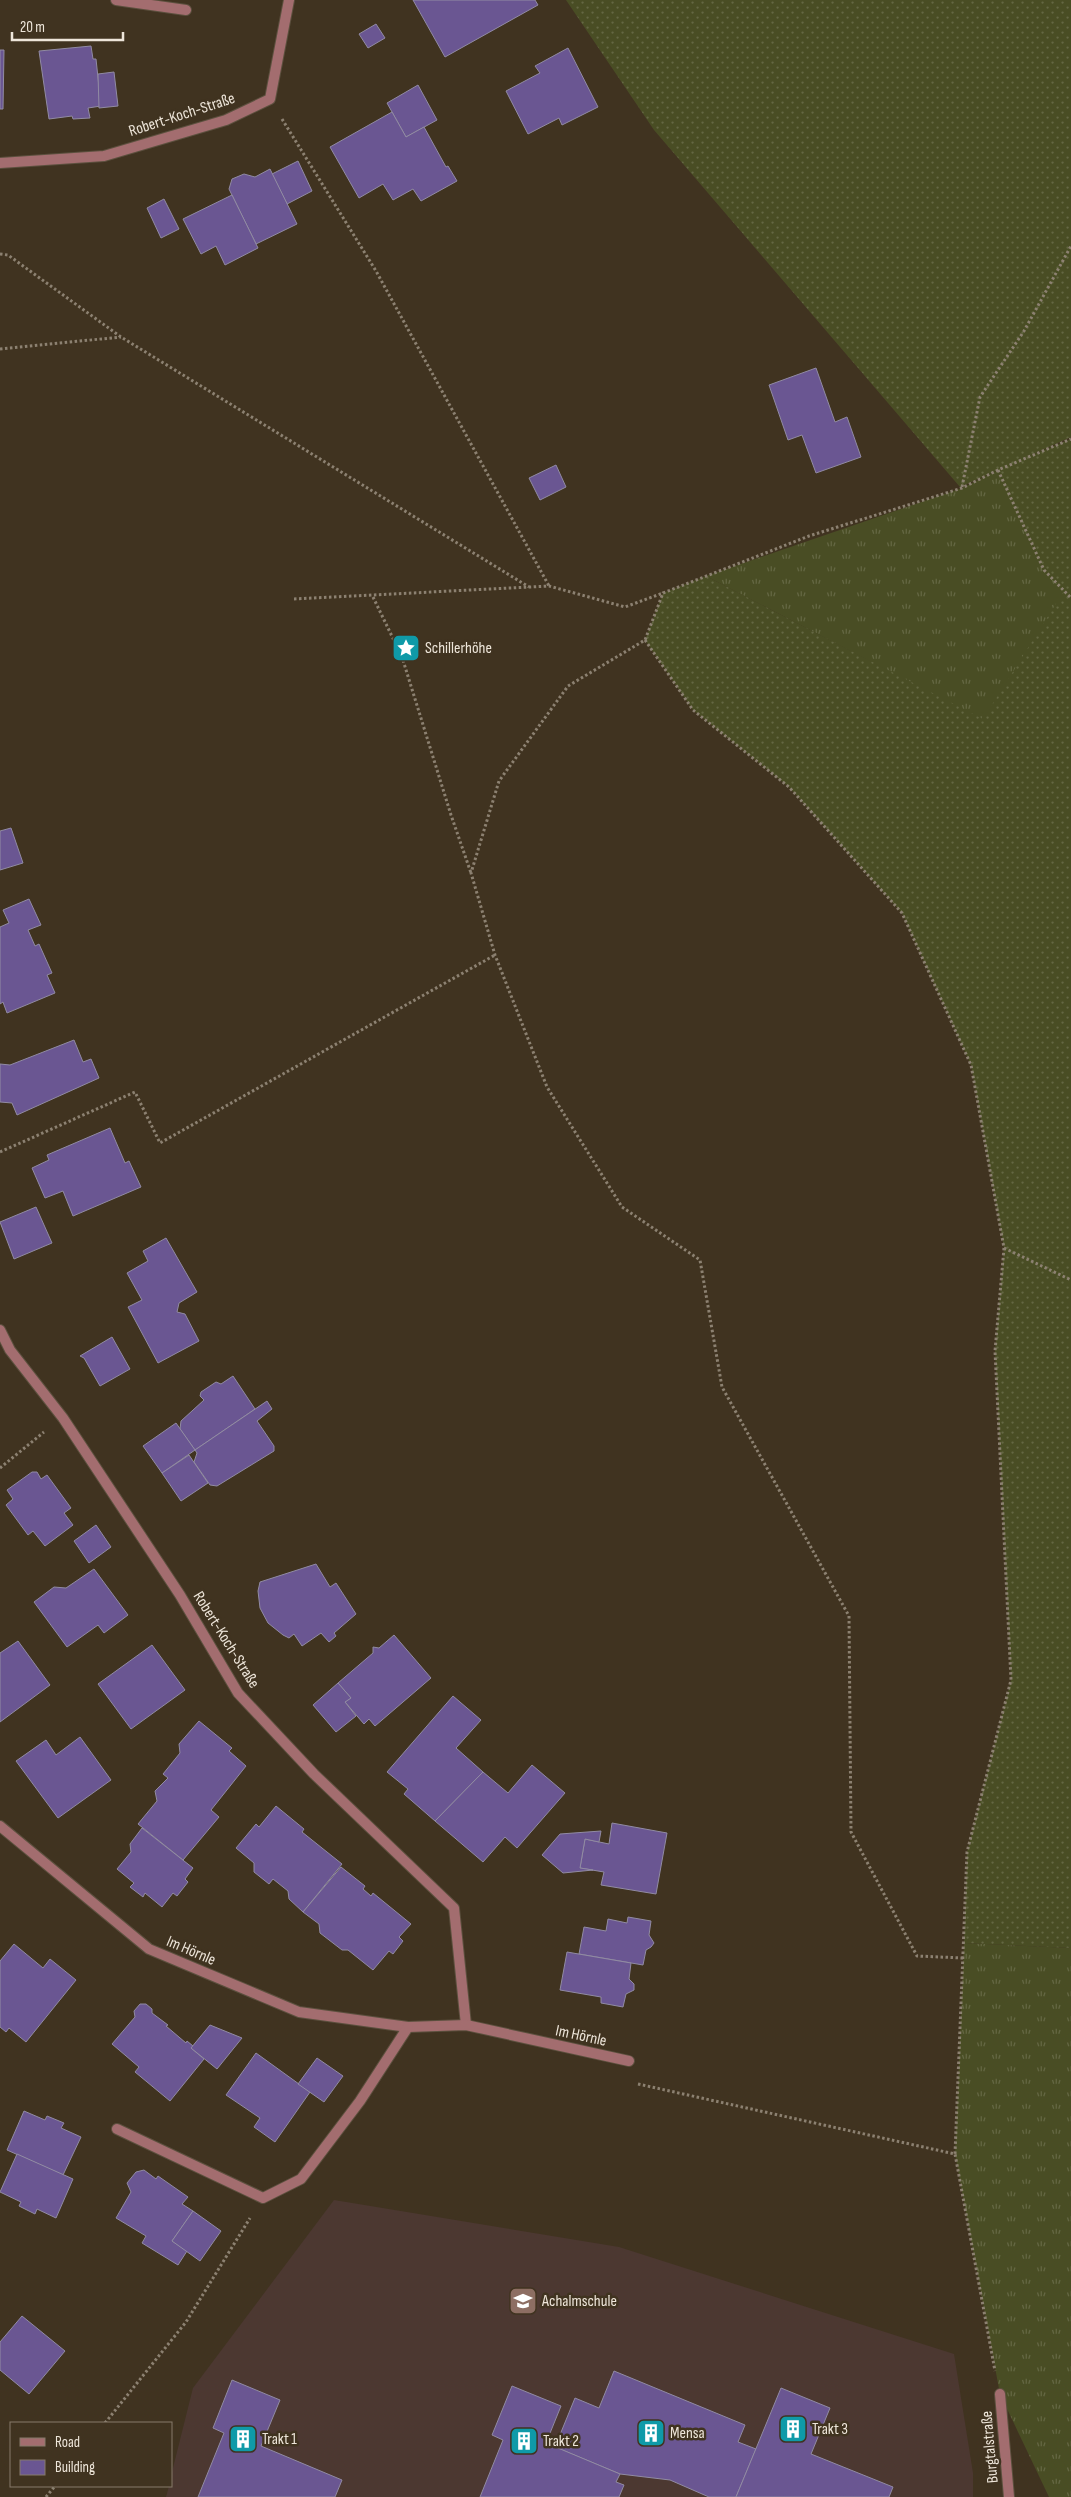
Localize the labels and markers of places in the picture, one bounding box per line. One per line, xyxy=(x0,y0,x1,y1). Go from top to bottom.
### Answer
place icon: Schillerhöhe xyxy=(391,633,421,663)
place label: Schillerhöhe xyxy=(425,639,492,658)
school or university icon: Achalmschule xyxy=(508,2286,538,2316)
place label: Achalmschule xyxy=(541,2292,617,2311)
building icon: Trakt 3 xyxy=(778,2414,808,2444)
building icon: Mensa xyxy=(636,2418,666,2448)
place label: Trakt 3 xyxy=(812,2420,848,2439)
building icon: Trakt 1 xyxy=(228,2424,258,2454)
place label: Mensa xyxy=(670,2424,705,2443)
building icon: Trakt 2 xyxy=(509,2426,539,2456)
place label: Trakt 1 xyxy=(262,2430,297,2449)
place label: Trakt 2 xyxy=(543,2432,579,2451)

